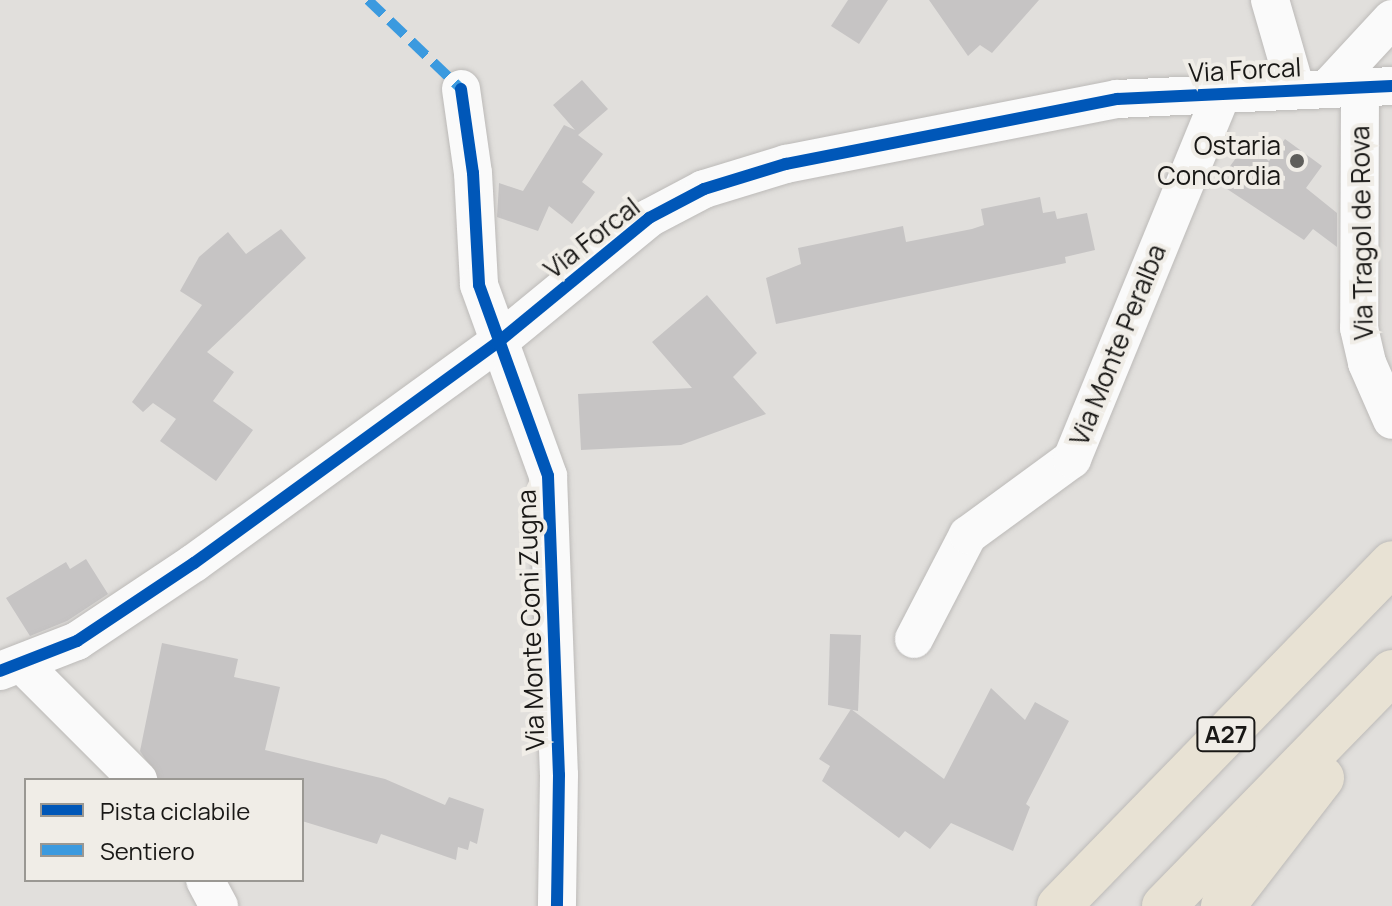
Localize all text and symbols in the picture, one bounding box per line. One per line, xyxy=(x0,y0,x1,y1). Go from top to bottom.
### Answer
street label: Via Forcal xyxy=(1188,51,1302,89)
street label: Via Tragol de Rova xyxy=(1345,126,1379,340)
place label: Ostaria Concordia xyxy=(1157,130,1281,192)
marker: Ostaria Concordia xyxy=(1288,152,1306,170)
street label: Via Forcal xyxy=(538,191,646,285)
street label: Via Monte Peralba xyxy=(1063,240,1173,450)
street label: Via Monte Coni Zugna xyxy=(511,489,551,751)
road number: A27 xyxy=(1196,714,1256,754)
legend xyxy=(24,778,304,882)
text: Pista ciclabile xyxy=(100,794,250,827)
text: Sentiero xyxy=(100,834,195,867)

